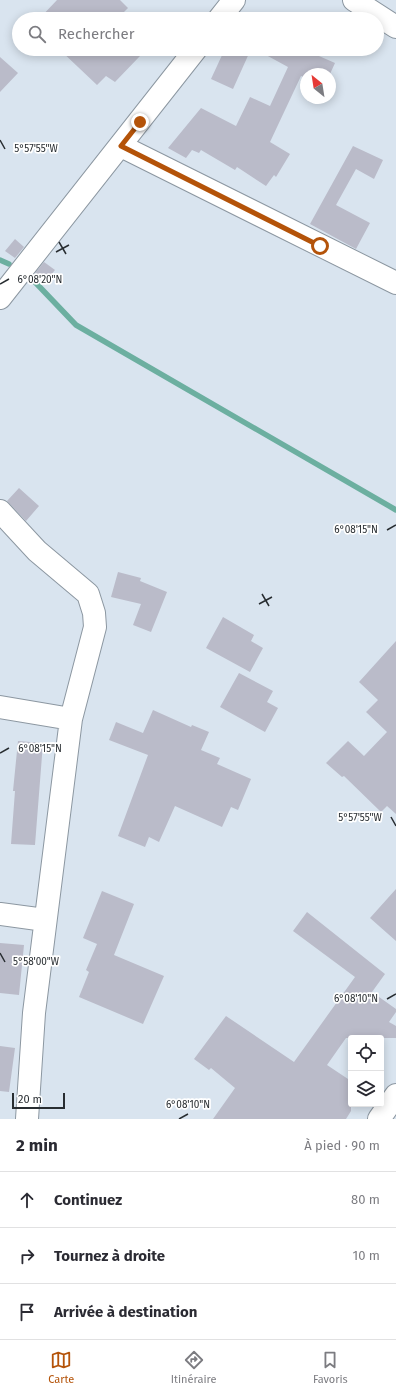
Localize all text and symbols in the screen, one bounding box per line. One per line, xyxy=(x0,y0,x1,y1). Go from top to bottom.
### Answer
search box xyxy=(12,12,384,56)
icon: search xyxy=(26,23,48,45)
text: Rechercher xyxy=(58,25,134,43)
north arrow xyxy=(300,68,336,104)
route end xyxy=(131,113,149,131)
text: 5°57'55"W xyxy=(14,143,59,155)
route start xyxy=(311,237,329,255)
text: 6°08'20"N xyxy=(18,274,62,286)
text: 6°08'15"N xyxy=(334,524,378,536)
text: 6°08'15"N xyxy=(18,743,62,755)
text: 5°57'55"W xyxy=(338,812,383,824)
text: 5°58'00"W xyxy=(13,956,60,968)
text: 6°08'10"N xyxy=(334,993,378,1005)
map controls xyxy=(348,1035,384,1107)
button: locate xyxy=(348,1035,384,1071)
button: layers xyxy=(348,1071,384,1107)
scale bar xyxy=(12,1091,65,1110)
text: 20 m xyxy=(18,1093,42,1106)
text: 6°08'10"N xyxy=(166,1099,210,1111)
text: 2 min xyxy=(16,1135,58,1156)
text: À pied · 90 m xyxy=(304,1138,380,1153)
icon: ahead xyxy=(16,1189,38,1211)
text: Continuez xyxy=(54,1191,122,1209)
text: 80 m xyxy=(351,1192,380,1207)
icon: right xyxy=(16,1245,38,1267)
text: Tournez à droite xyxy=(54,1247,165,1265)
text: 10 m xyxy=(353,1248,380,1263)
icon: arrive xyxy=(16,1301,38,1323)
text: Arrivée à destination xyxy=(54,1303,197,1321)
tab: Carte xyxy=(48,1349,74,1386)
tab: Itinéraire xyxy=(171,1349,216,1386)
tab: Favoris xyxy=(313,1349,348,1386)

